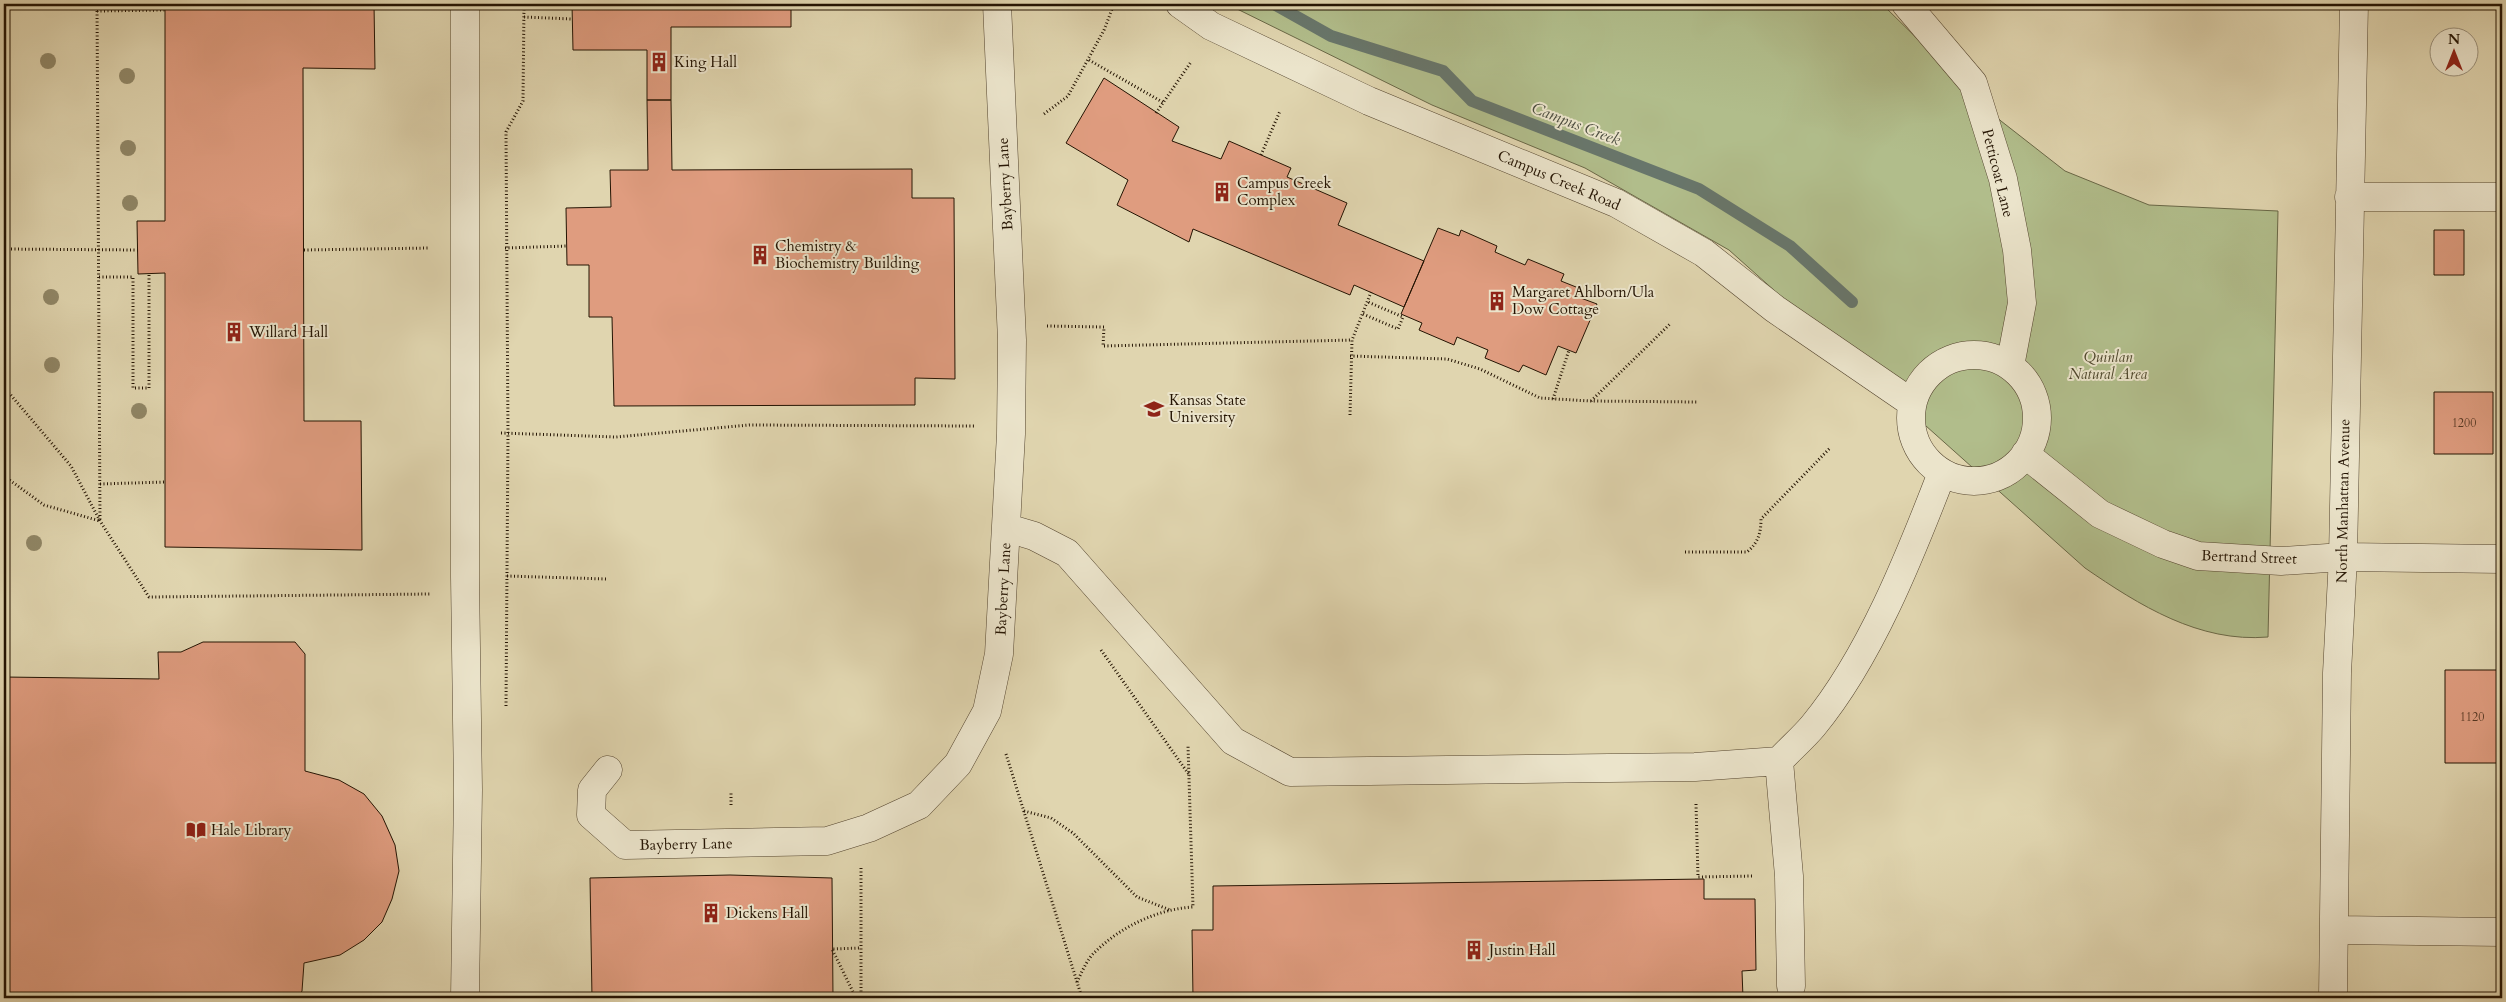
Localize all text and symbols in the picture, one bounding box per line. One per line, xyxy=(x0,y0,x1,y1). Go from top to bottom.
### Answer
north arrow xyxy=(2428,28,2478,78)
text: N xyxy=(2448,30,2460,49)
building icon: King Hall xyxy=(648,51,670,73)
place label: King Hall xyxy=(674,52,737,72)
water label: Campus Creek xyxy=(1528,97,1624,151)
street label: Petticoat Lane xyxy=(1977,127,2019,219)
street label: Bayberry Lane xyxy=(993,137,1017,231)
street label: Campus Creek Road xyxy=(1495,145,1623,215)
place label: Campus Creek Complex xyxy=(1237,173,1332,210)
building icon: Campus Creek Complex xyxy=(1211,181,1233,203)
place label: Chemistry & Biochemistry Building xyxy=(775,236,920,273)
building icon: Chemistry & Biochemistry Building xyxy=(749,244,771,266)
place label: Margaret Ahlborn/Ula Dow Cottage xyxy=(1512,282,1655,319)
building icon: Margaret Ahlborn/Ula Dow Cottage xyxy=(1486,290,1508,312)
building icon: Willard Hall xyxy=(223,321,245,343)
place label: Willard Hall xyxy=(248,322,328,342)
park label: Quinlan Natural Area xyxy=(2069,347,2147,384)
place label: Kansas State University xyxy=(1169,390,1246,427)
school or university icon: Kansas State University xyxy=(1143,398,1165,420)
house number: 1200 xyxy=(2452,415,2476,431)
street label: North Manhattan Avenue xyxy=(2332,418,2354,583)
street label: Bayberry Lane xyxy=(991,542,1015,636)
street label: Bertrand Street xyxy=(2201,545,2297,569)
house number: 1120 xyxy=(2460,709,2484,725)
library icon: Hale Library xyxy=(185,819,207,841)
place label: Hale Library xyxy=(211,820,291,840)
street label: Bayberry Lane xyxy=(639,833,733,855)
building icon: Dickens Hall xyxy=(700,902,722,924)
place label: Dickens Hall xyxy=(726,903,808,923)
building icon: Justin Hall xyxy=(1463,939,1485,961)
place label: Justin Hall xyxy=(1487,940,1556,960)

